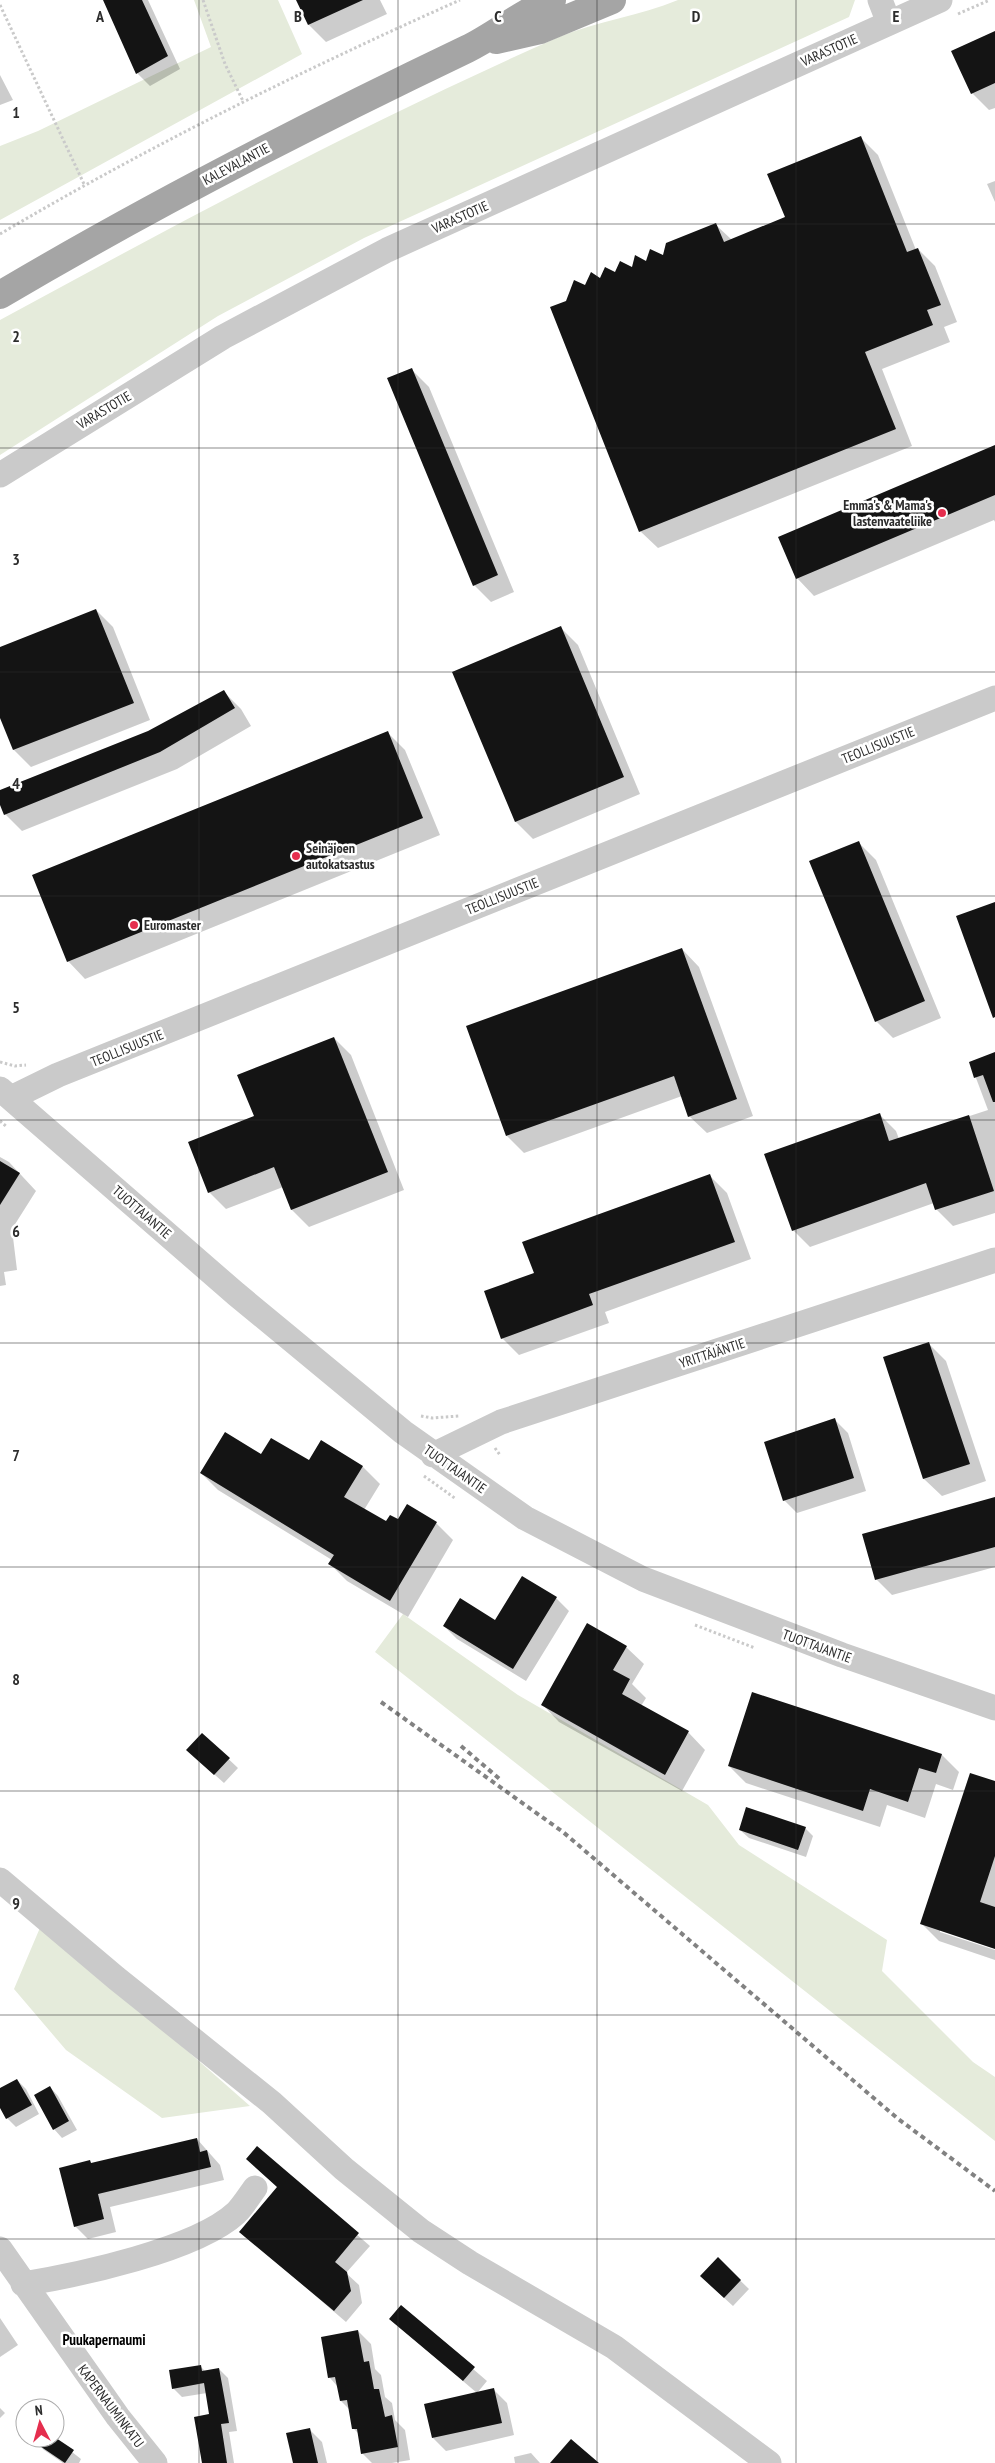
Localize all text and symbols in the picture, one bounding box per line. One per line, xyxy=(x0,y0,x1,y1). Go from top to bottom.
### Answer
text: A xyxy=(95,6,105,26)
text: B xyxy=(294,6,302,26)
text: C xyxy=(494,6,502,26)
text: D xyxy=(692,6,701,26)
text: E xyxy=(893,6,900,26)
street label: VARASTOTIE xyxy=(797,30,860,71)
text: 1 xyxy=(12,102,20,122)
street label: KALEVALANTIE xyxy=(199,139,273,189)
street label: VARASTOTIE xyxy=(428,197,491,238)
text: 2 xyxy=(12,326,20,346)
street label: VARASTOTIE xyxy=(73,387,134,434)
place label: Emma's & Mama's lastenvaateliike xyxy=(843,496,932,530)
marker: Emma's & Mama's lastenvaateliike xyxy=(936,507,948,519)
text: 3 xyxy=(12,549,20,569)
street label: TEOLLISUUSTIE xyxy=(839,722,917,768)
text: 4 xyxy=(12,773,20,793)
place label: Seinäjoen autokatsastus xyxy=(306,839,375,873)
marker: Seinäjoen autokatsastus xyxy=(290,850,302,862)
street label: TEOLLISUUSTIE xyxy=(463,873,541,919)
place label: Euromaster xyxy=(144,916,202,934)
marker: Euromaster xyxy=(128,919,140,931)
text: 5 xyxy=(12,997,20,1017)
street label: TEOLLISUUSTIE xyxy=(88,1025,166,1071)
street label: TUOTTAJANTIE xyxy=(109,1181,175,1243)
text: 6 xyxy=(12,1221,20,1241)
street label: YRITTÄJÄNTIE xyxy=(677,1334,747,1372)
street label: TUOTTAJANTIE xyxy=(420,1441,490,1497)
text: 7 xyxy=(12,1445,20,1465)
street label: TUOTTAJANTIE xyxy=(780,1625,854,1667)
text: 8 xyxy=(12,1669,20,1689)
text: 9 xyxy=(12,1893,20,1913)
district label: Puukapernaumi xyxy=(62,2330,146,2349)
street label: KAPERNAUMINKATU xyxy=(74,2361,148,2451)
north arrow xyxy=(15,2398,65,2448)
text: N xyxy=(34,2401,43,2419)

